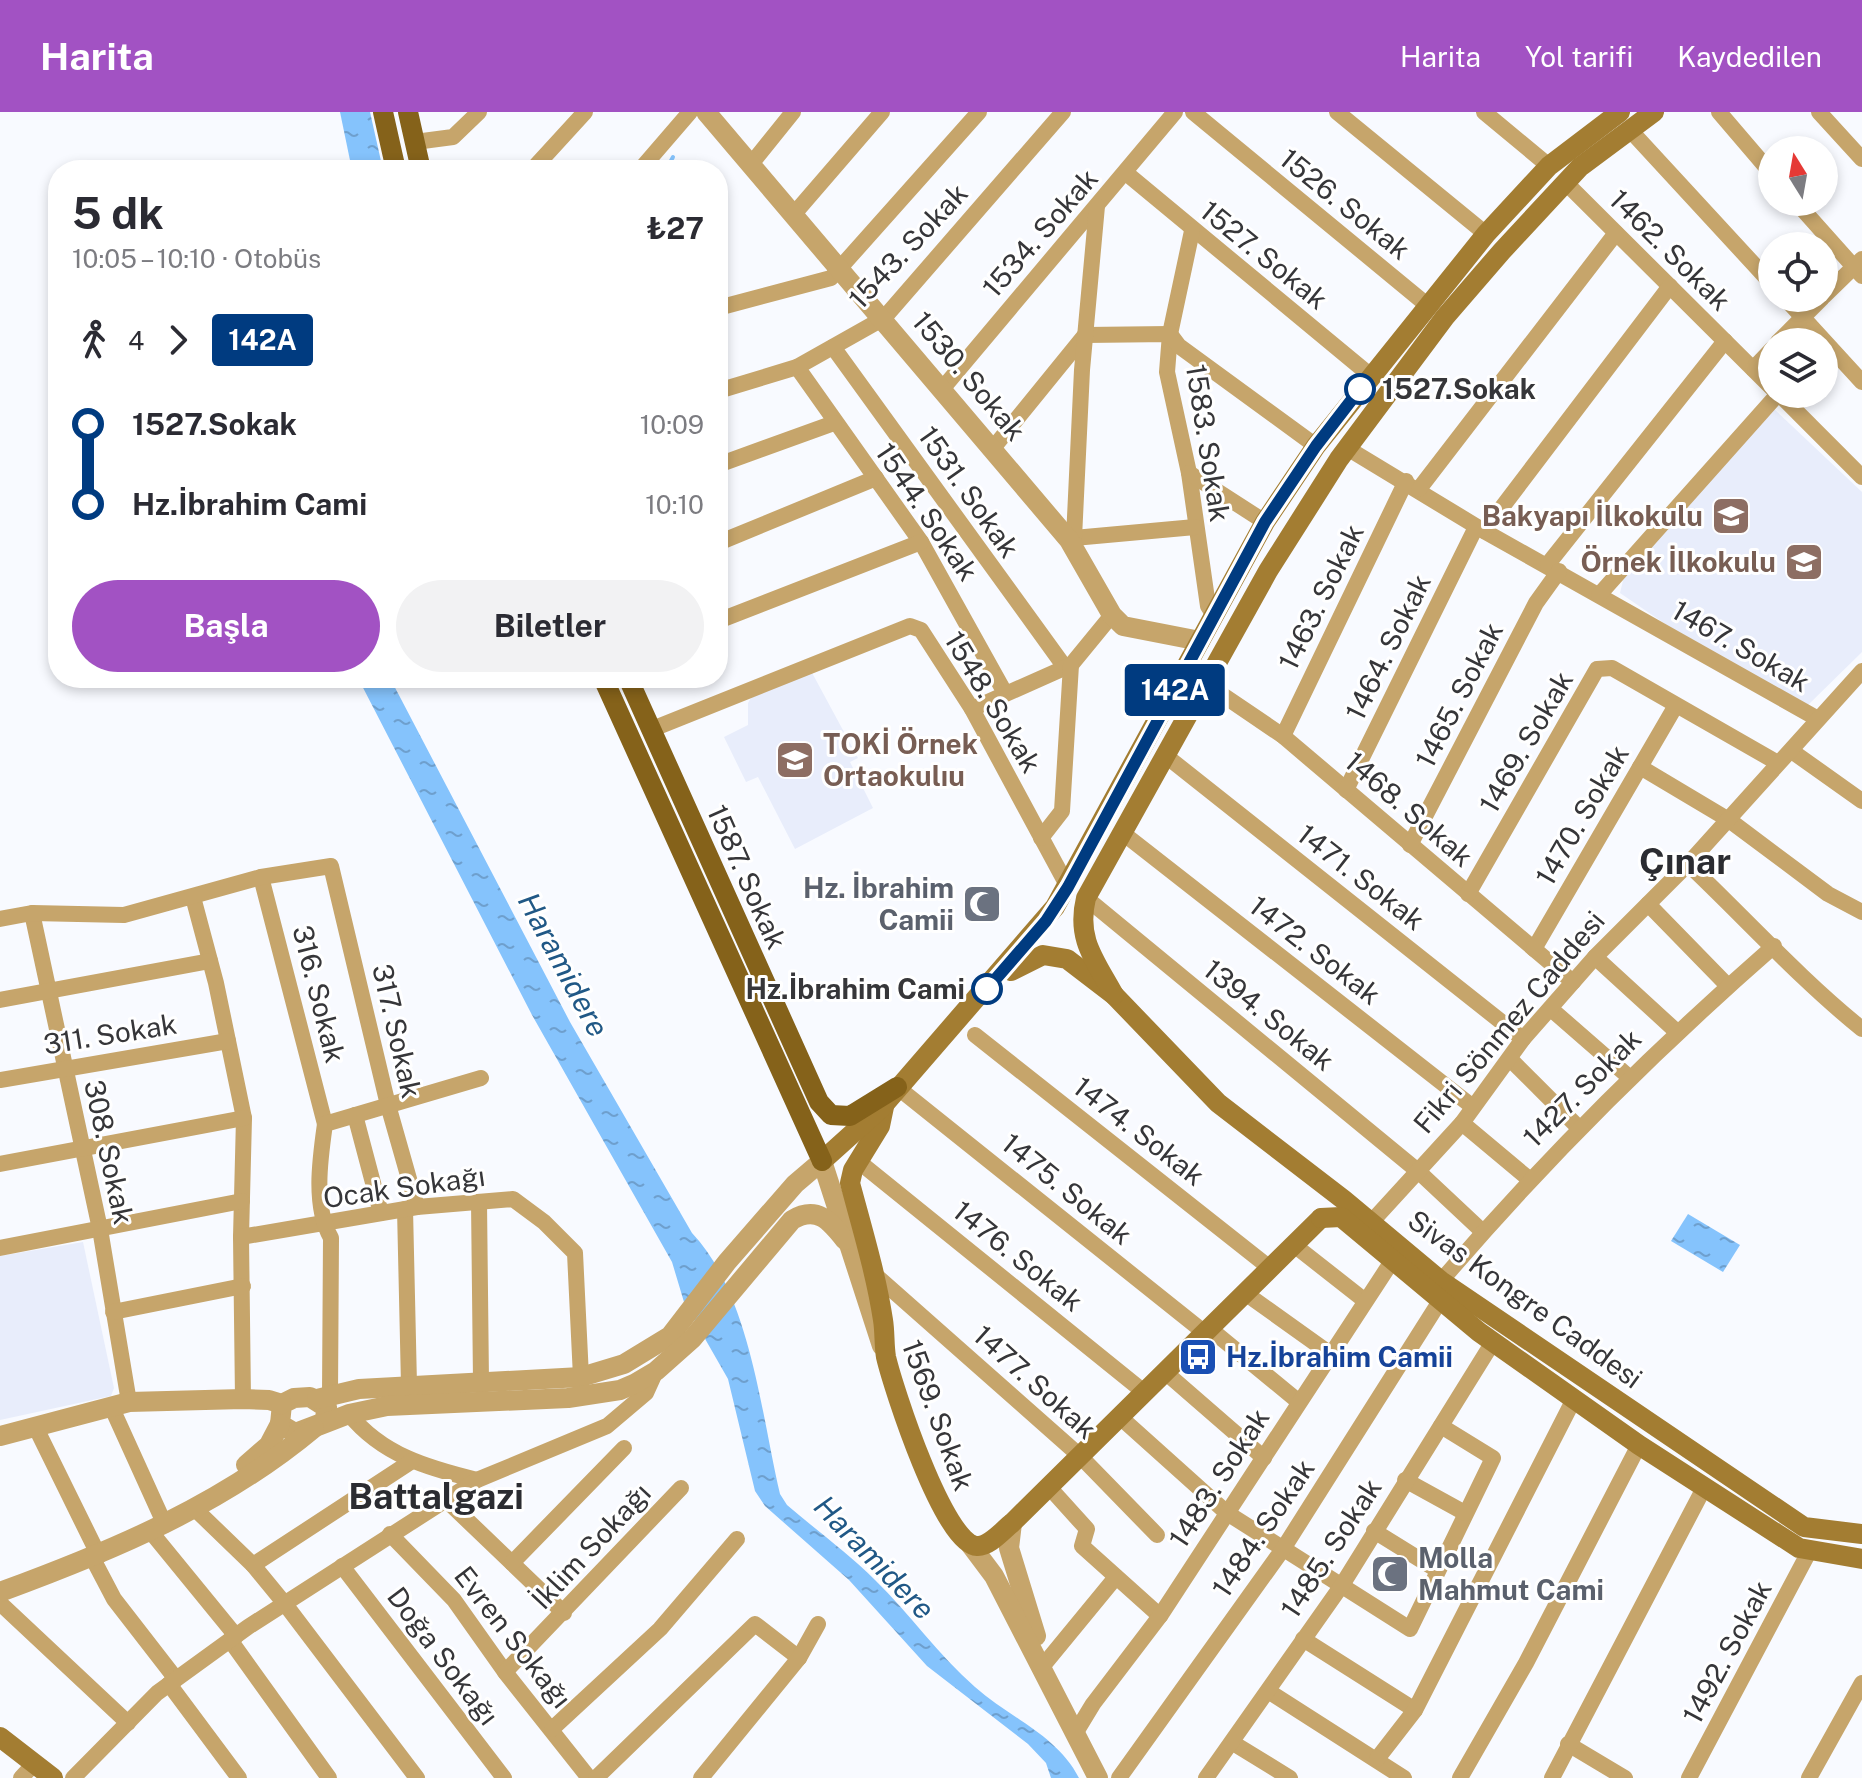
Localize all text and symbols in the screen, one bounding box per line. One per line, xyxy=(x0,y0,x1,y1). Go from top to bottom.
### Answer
text: Harita xyxy=(40,34,154,79)
text: Harita xyxy=(1400,40,1481,73)
text: Yol tarifi xyxy=(1525,40,1633,73)
text: Kaydedilen xyxy=(1677,40,1822,73)
north arrow xyxy=(1758,136,1838,216)
map controls xyxy=(1758,136,1838,408)
street label: 1526. Sokak xyxy=(1274,141,1417,266)
street label: 1534. Sokak xyxy=(975,162,1104,303)
street label: 1543. Sokak xyxy=(841,176,974,315)
street label: 1462. Sokak xyxy=(1603,182,1738,317)
text: 5 dk xyxy=(72,187,164,239)
street label: 1527. Sokak xyxy=(1194,193,1334,316)
text: ₺27 xyxy=(647,210,704,246)
button: locate xyxy=(1758,232,1838,312)
text: 10:05 – 10:10 · Otobüs xyxy=(72,243,321,274)
street label: 1530. Sokak xyxy=(906,305,1033,447)
icon: walk xyxy=(72,318,116,362)
icon: forward xyxy=(156,318,200,362)
text: 142A xyxy=(228,323,297,356)
text: 4 xyxy=(128,325,144,356)
button: layers xyxy=(1758,328,1838,408)
street label: 1583. Sokak xyxy=(1180,362,1237,524)
place label: 1527.Sokak xyxy=(1382,372,1536,405)
marker: 1527.Sokak xyxy=(1345,374,1375,404)
text: 1527.Sokak xyxy=(132,406,297,442)
text: 10:09 xyxy=(640,409,704,440)
street label: 1531. Sokak xyxy=(912,420,1027,564)
street label: 1544. Sokak xyxy=(869,437,985,587)
text: Hz.İbrahim Cami xyxy=(132,486,367,522)
text: 10:10 xyxy=(645,489,704,520)
school or university icon: Bakyapı İlkokulu xyxy=(1710,495,1752,537)
place label: Bakyapı İlkokulu xyxy=(1482,499,1703,532)
street label: 1463. Sokak xyxy=(1271,519,1370,675)
school or university icon: Örnek İlkokulu xyxy=(1783,541,1825,583)
place label: Örnek İlkokulu xyxy=(1581,545,1776,578)
street label: 1464. Sokak xyxy=(1338,569,1437,725)
button: Başla xyxy=(72,580,380,672)
button: Biletler xyxy=(396,580,704,672)
street label: 1467. Sokak xyxy=(1667,593,1816,698)
street label: 1465. Sokak xyxy=(1408,617,1509,773)
street label: 1548. Sokak xyxy=(938,625,1049,778)
line badge: 142A xyxy=(1119,664,1231,716)
street label: 1469. Sokak xyxy=(1472,665,1579,818)
text: 142A xyxy=(1141,673,1209,706)
place label: TOKİ Örnek Ortaokulıu xyxy=(823,727,978,792)
school or university icon: TOKİ Örnek Ortaokulıu xyxy=(774,739,816,781)
street label: 1470. Sokak xyxy=(1528,739,1635,891)
street label: 1468. Sokak xyxy=(1339,744,1480,873)
street label: 1587. Sokak xyxy=(701,800,794,954)
street label: 1471. Sokak xyxy=(1291,817,1431,936)
district label: Çınar xyxy=(1639,840,1731,882)
place label: Hz. İbrahim Camii xyxy=(803,871,954,936)
mosque icon: Hz. İbrahim Camii xyxy=(961,883,1003,925)
water label: Haramidere xyxy=(511,886,617,1043)
street label: 1472. Sokak xyxy=(1243,888,1387,1011)
street label: Fikri Sönmez Caddesi xyxy=(1406,904,1611,1139)
street label: 316. Sokak xyxy=(286,922,352,1066)
street label: 1394. Sokak xyxy=(1198,952,1341,1077)
street label: 317. Sokak xyxy=(366,961,429,1101)
place label: Hz.İbrahim Cami xyxy=(746,972,965,1005)
marker: Hz.İbrahim Cami xyxy=(972,974,1002,1004)
street label: 311. Sokak xyxy=(41,1007,179,1060)
street label: 1427. Sokak xyxy=(1516,1022,1647,1153)
street label: 1474. Sokak xyxy=(1067,1069,1211,1192)
street label: 308. Sokak xyxy=(78,1077,141,1227)
street label: 1475. Sokak xyxy=(996,1126,1139,1251)
street label: Ocak Sokağı xyxy=(321,1159,487,1214)
street label: 1476. Sokak xyxy=(947,1193,1090,1318)
street label: Sivas Kongre Caddesi xyxy=(1402,1203,1649,1395)
street label: 1477. Sokak xyxy=(967,1318,1103,1445)
street label: 1569. Sokak xyxy=(896,1335,981,1495)
bus stop icon: Hz.İbrahim Camii xyxy=(1177,1336,1219,1378)
place label: Hz.İbrahim Camii xyxy=(1226,1340,1453,1373)
street label: 1483. Sokak xyxy=(1162,1402,1276,1553)
street label: 1484. Sokak xyxy=(1205,1453,1321,1603)
street label: 1485. Sokak xyxy=(1273,1472,1388,1623)
district label: Battalgazi xyxy=(348,1475,524,1517)
street label: İklim Sokağı xyxy=(524,1476,657,1615)
water label: Haramidere xyxy=(807,1488,943,1627)
place label: Molla Mahmut Cami xyxy=(1418,1541,1604,1606)
mosque icon: Molla Mahmut Cami xyxy=(1369,1553,1411,1595)
street label: Evren Sokağı xyxy=(448,1559,579,1714)
street label: 1492. Sokak xyxy=(1675,1575,1778,1729)
street label: Doğa Sokağı xyxy=(381,1580,506,1731)

